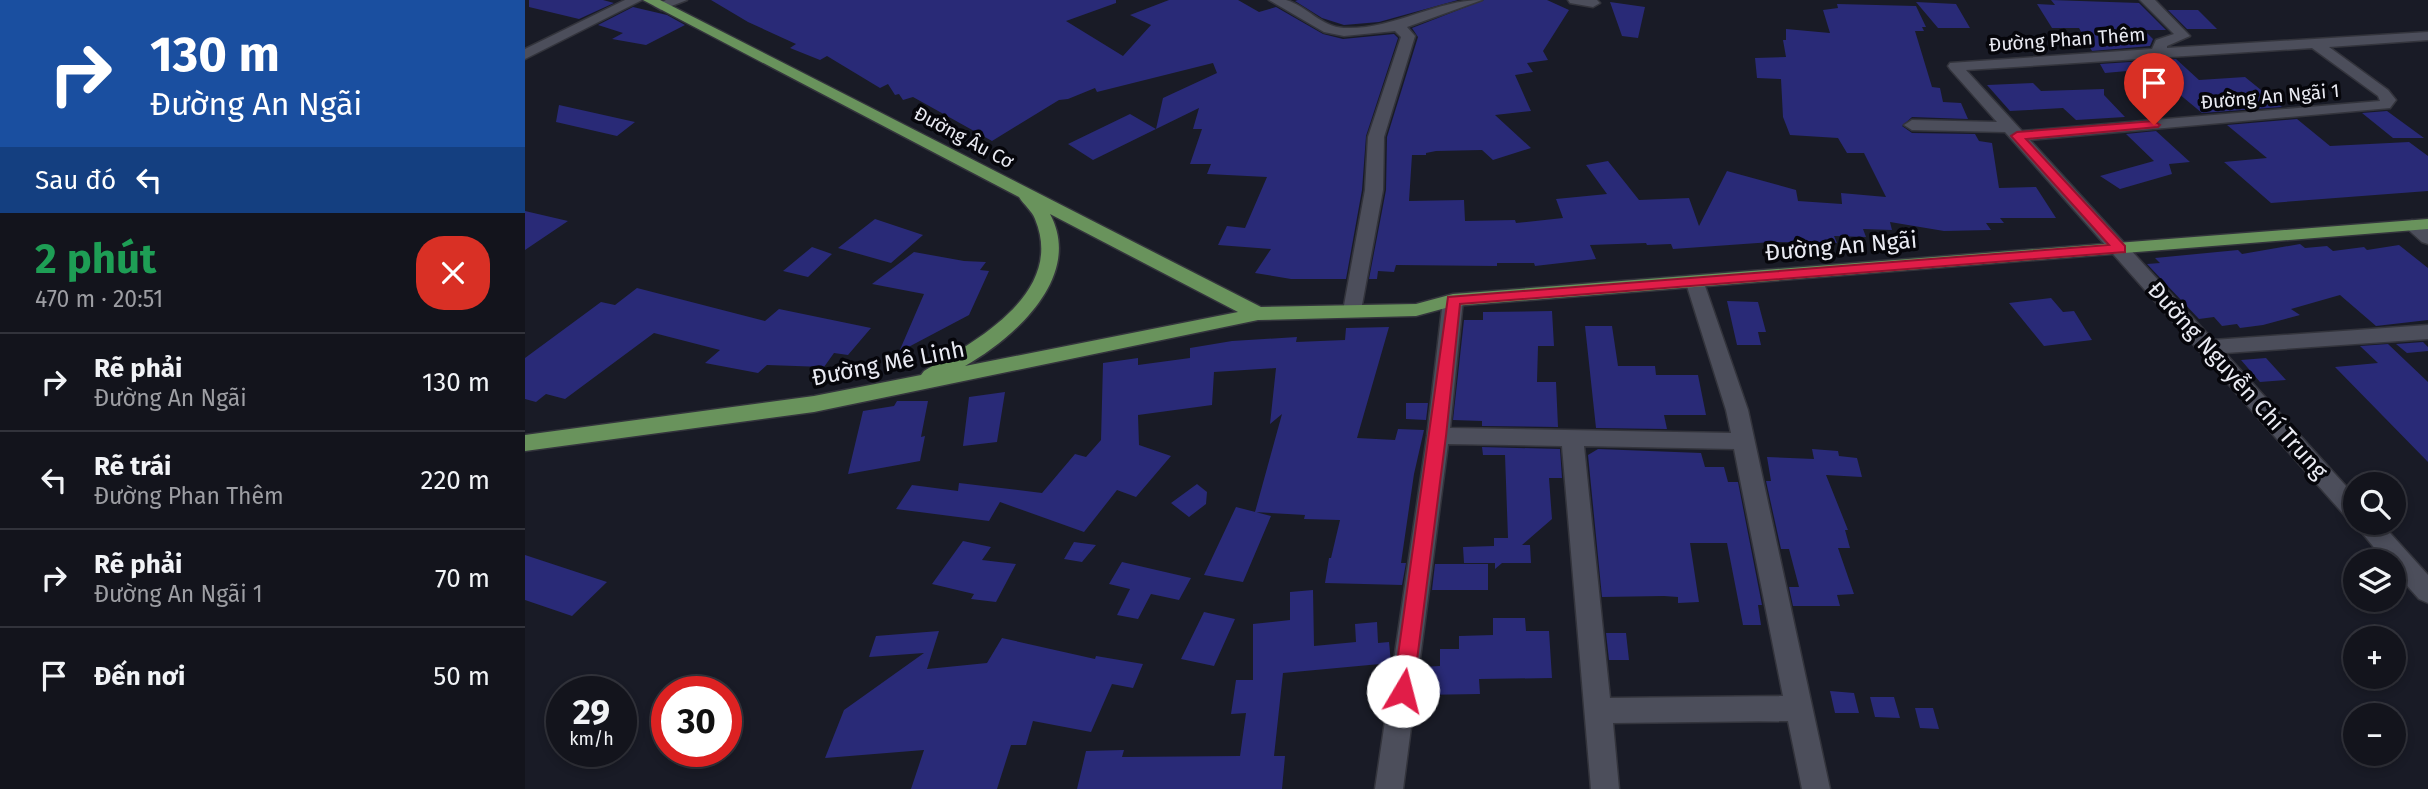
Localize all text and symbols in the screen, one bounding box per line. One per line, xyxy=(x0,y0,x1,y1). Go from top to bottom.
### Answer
street label: Đường Phan Thêm xyxy=(1988,23,2146,56)
text: 130 m xyxy=(150,25,280,84)
icon: right xyxy=(35,28,126,119)
pin xyxy=(2124,53,2184,125)
icon: arrive xyxy=(2135,64,2173,102)
street label: Đường An Ngãi 1 xyxy=(2200,79,2340,114)
text: Đường An Ngãi xyxy=(150,85,362,123)
street label: Đường Âu Cơ xyxy=(910,102,1018,174)
icon: left xyxy=(130,161,168,199)
text: Sau đó xyxy=(35,165,116,196)
street label: Đường An Ngãi xyxy=(1764,225,1918,267)
text: 2 phút xyxy=(35,234,156,284)
button: close xyxy=(416,236,490,310)
street label: Đường Nguyễn Chí Trung xyxy=(2142,276,2334,484)
text: 470 m · 20:51 xyxy=(35,285,163,313)
street label: Đường Mê Linh xyxy=(809,334,967,392)
text: Rẽ phải xyxy=(94,353,182,384)
icon: right xyxy=(35,363,73,401)
text: 130 m xyxy=(422,367,490,398)
text: Đường An Ngãi xyxy=(94,384,247,412)
text: Rẽ trái xyxy=(94,451,171,482)
icon: left xyxy=(35,461,73,499)
text: 220 m xyxy=(421,465,490,496)
map controls xyxy=(2343,472,2406,766)
button: search xyxy=(2343,472,2406,535)
text: Đường Phan Thêm xyxy=(94,482,284,510)
text: Rẽ phải xyxy=(94,549,182,580)
button: layers xyxy=(2343,549,2406,612)
icon: right xyxy=(35,559,73,597)
text: 70 m xyxy=(435,563,490,594)
text: Đường An Ngãi 1 xyxy=(94,580,263,608)
button: + xyxy=(2343,626,2406,689)
position arrow xyxy=(1366,654,1440,728)
icon: arrive xyxy=(35,657,73,695)
text: Đến nơi xyxy=(94,661,185,692)
text: 50 m xyxy=(433,661,490,692)
speed limit sign: 30 xyxy=(651,676,742,767)
text: 29 xyxy=(573,691,610,733)
button: − xyxy=(2343,703,2406,766)
text: km/h xyxy=(569,728,614,750)

